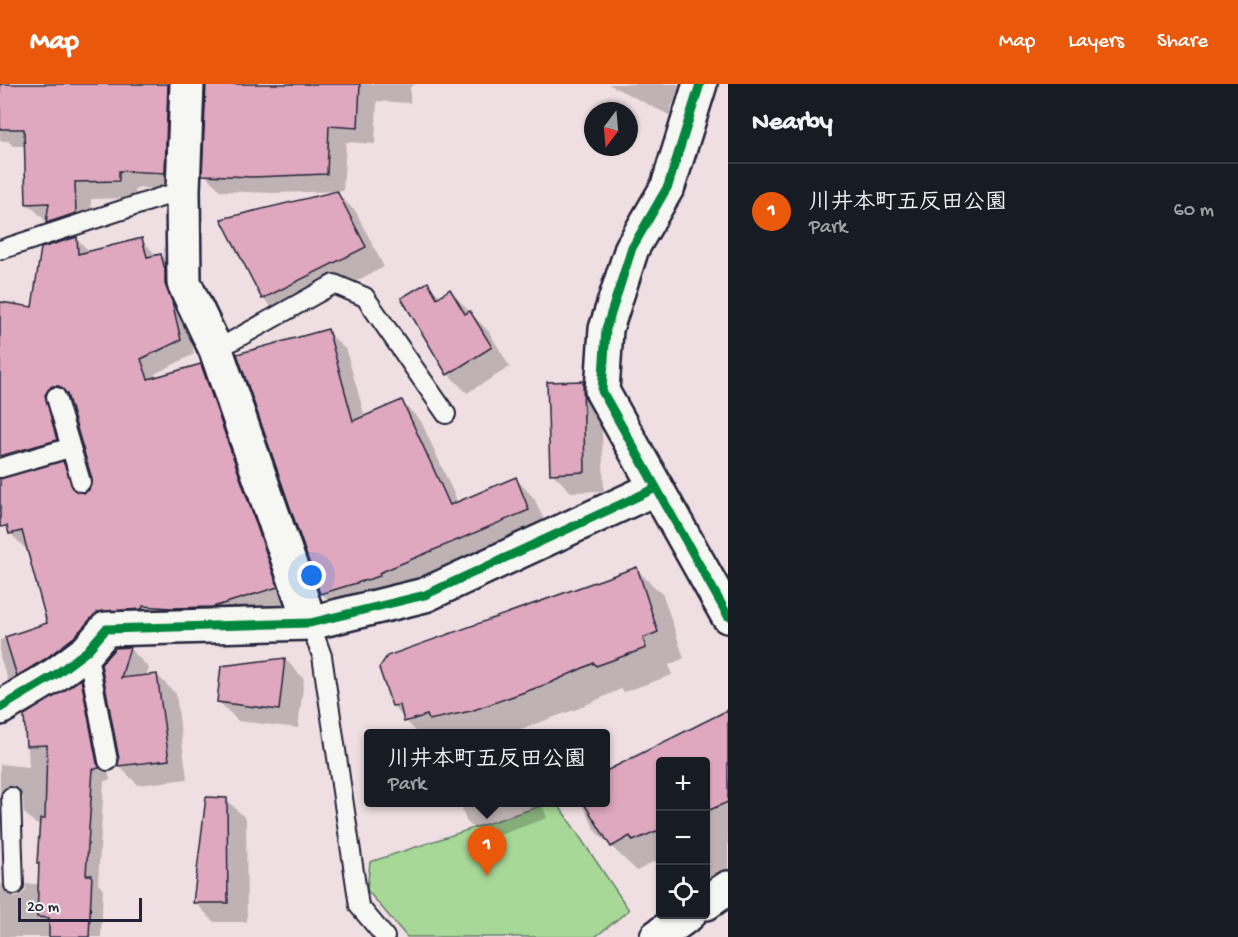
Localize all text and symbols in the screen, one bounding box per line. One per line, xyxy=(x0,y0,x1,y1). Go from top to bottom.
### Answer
text: Map xyxy=(30,26,79,59)
text: Map xyxy=(999,30,1035,55)
text: Layers xyxy=(1068,30,1124,55)
text: Share xyxy=(1157,30,1208,55)
north arrow xyxy=(584,102,638,156)
text: Nearby xyxy=(752,108,833,139)
text: 川井本町五反田公園 xyxy=(809,191,1007,217)
text: 1 xyxy=(767,200,776,223)
text: 60 m xyxy=(1174,200,1214,223)
text: Park xyxy=(809,217,847,240)
your location xyxy=(297,561,326,590)
popup xyxy=(364,729,610,807)
text: 川井本町五反田公園 xyxy=(388,748,586,774)
map controls xyxy=(656,757,710,919)
button: + xyxy=(656,757,710,811)
text: Park xyxy=(388,774,426,797)
button: − xyxy=(656,811,710,865)
pin: 1 xyxy=(468,826,506,876)
button: locate xyxy=(656,865,710,919)
scale bar xyxy=(18,895,142,922)
text: 20 m xyxy=(27,899,59,918)

